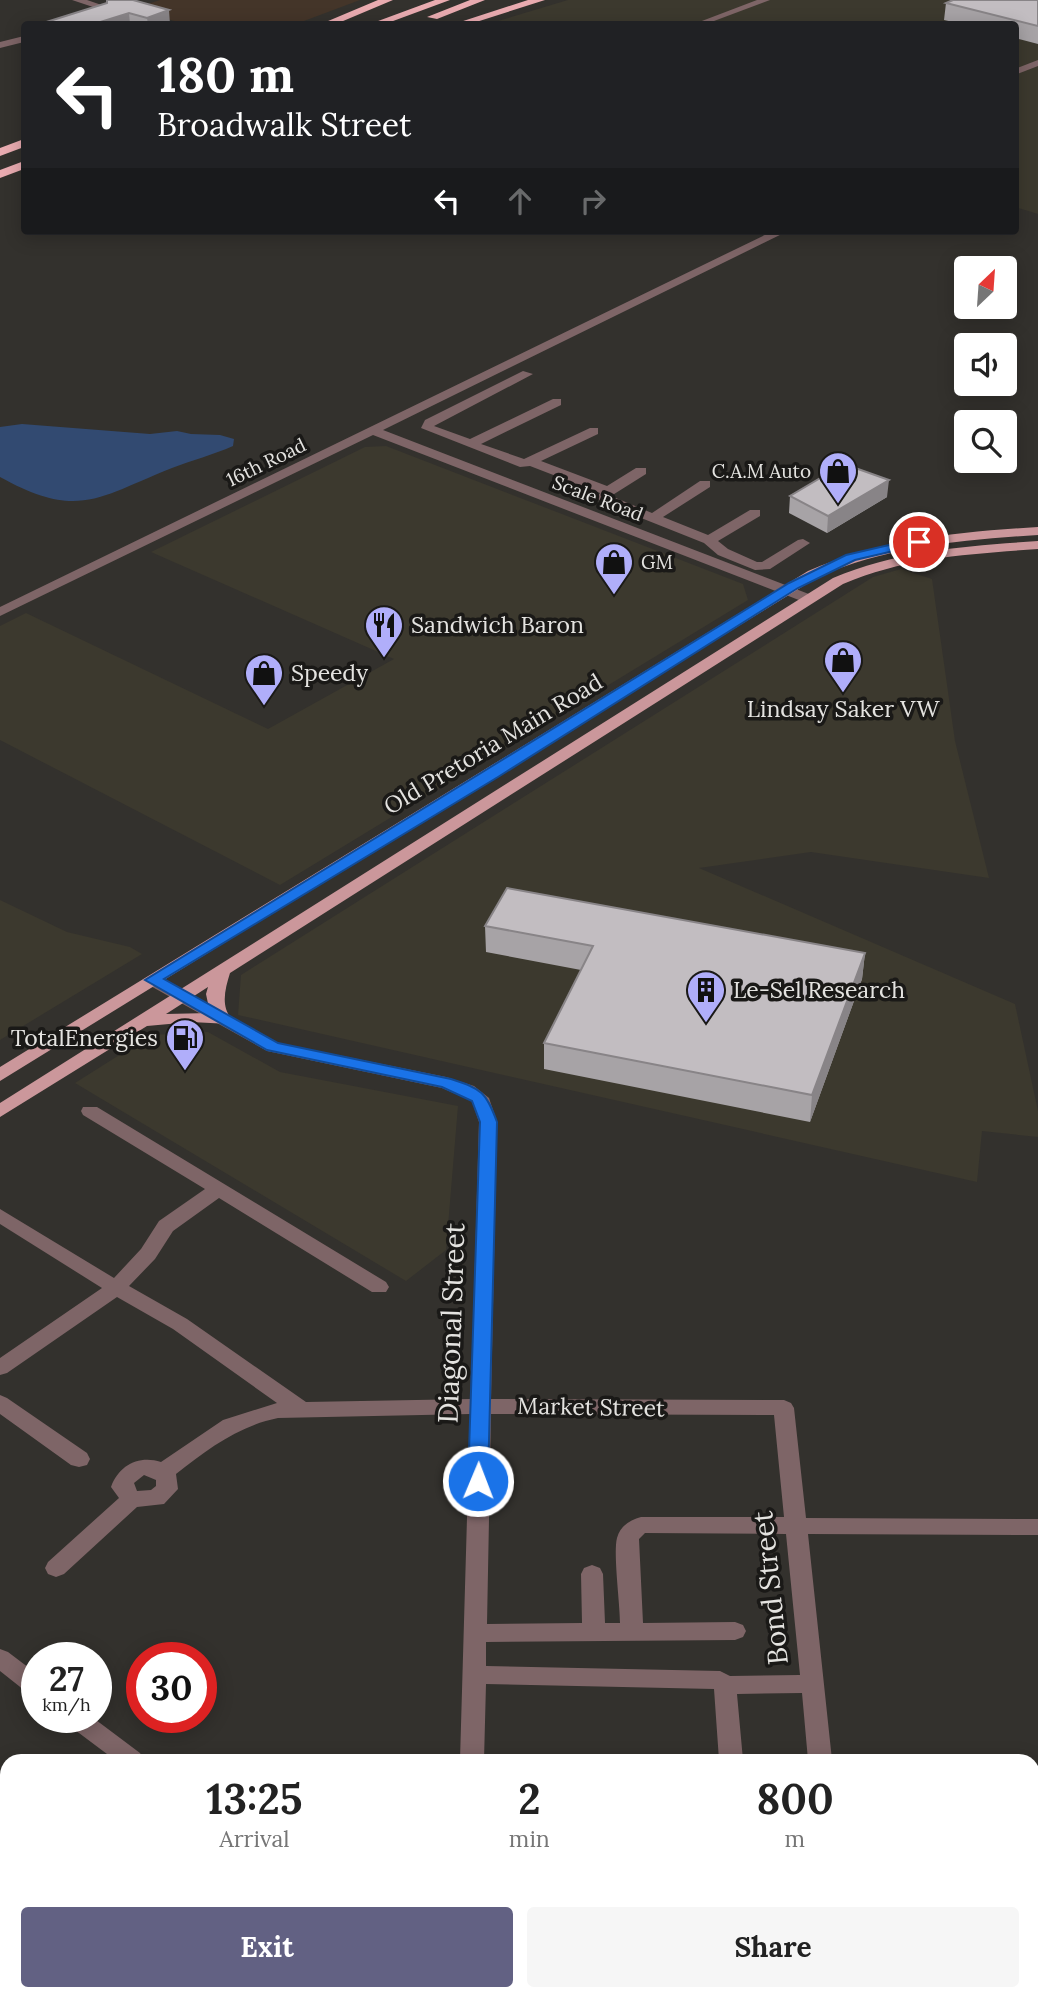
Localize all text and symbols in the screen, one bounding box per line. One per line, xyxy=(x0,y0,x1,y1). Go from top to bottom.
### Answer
text: 180 m xyxy=(157,43,294,105)
icon: left xyxy=(42,49,133,140)
text: Broadwalk Street xyxy=(157,104,411,145)
icon: left xyxy=(428,182,466,220)
icon: ahead xyxy=(501,182,539,220)
icon: right xyxy=(574,182,612,220)
north arrow xyxy=(954,256,1017,318)
map controls xyxy=(954,256,1017,473)
button: sound xyxy=(954,333,1017,396)
button: search xyxy=(954,410,1017,473)
street label: 16th Road xyxy=(222,432,310,492)
shop icon: C.A.M Auto xyxy=(817,450,859,505)
place label: C.A.M Auto xyxy=(712,459,811,483)
street label: Scale Road xyxy=(549,470,647,526)
pin xyxy=(889,512,949,572)
icon: arrive xyxy=(900,523,938,561)
shop icon: GM xyxy=(593,541,635,596)
place label: GM xyxy=(641,550,673,574)
restaurant icon: Sandwich Baron xyxy=(363,604,405,659)
place label: Sandwich Baron xyxy=(411,610,584,639)
shop icon: Lindsay Saker VW xyxy=(822,639,864,694)
shop icon: Speedy xyxy=(243,652,285,707)
place label: Speedy xyxy=(291,658,369,687)
street label: Old Pretoria Main Road xyxy=(378,667,608,820)
place label: Lindsay Saker VW xyxy=(747,694,940,723)
building icon: Le-Sel Research xyxy=(685,969,727,1024)
place label: Le-Sel Research xyxy=(733,975,905,1004)
fuel station icon: TotalEnergies xyxy=(164,1017,206,1072)
place label: TotalEnergies xyxy=(11,1023,158,1052)
street label: Diagonal Street xyxy=(430,1222,472,1424)
street label: Market Street xyxy=(517,1391,665,1422)
position arrow xyxy=(441,1444,515,1518)
street label: Bond Street xyxy=(744,1509,796,1667)
speed limit sign: 30 xyxy=(126,1642,217,1733)
text: 27 xyxy=(49,1656,84,1701)
text: km/h xyxy=(42,1693,91,1716)
text: 13:25 xyxy=(206,1772,302,1826)
text: 2 xyxy=(518,1772,541,1826)
text: 800 xyxy=(756,1772,834,1826)
text: Arrival xyxy=(219,1824,290,1853)
text: min xyxy=(509,1824,550,1853)
text: m xyxy=(785,1824,805,1853)
button: Exit xyxy=(21,1907,513,1987)
button: Share xyxy=(527,1907,1019,1987)

